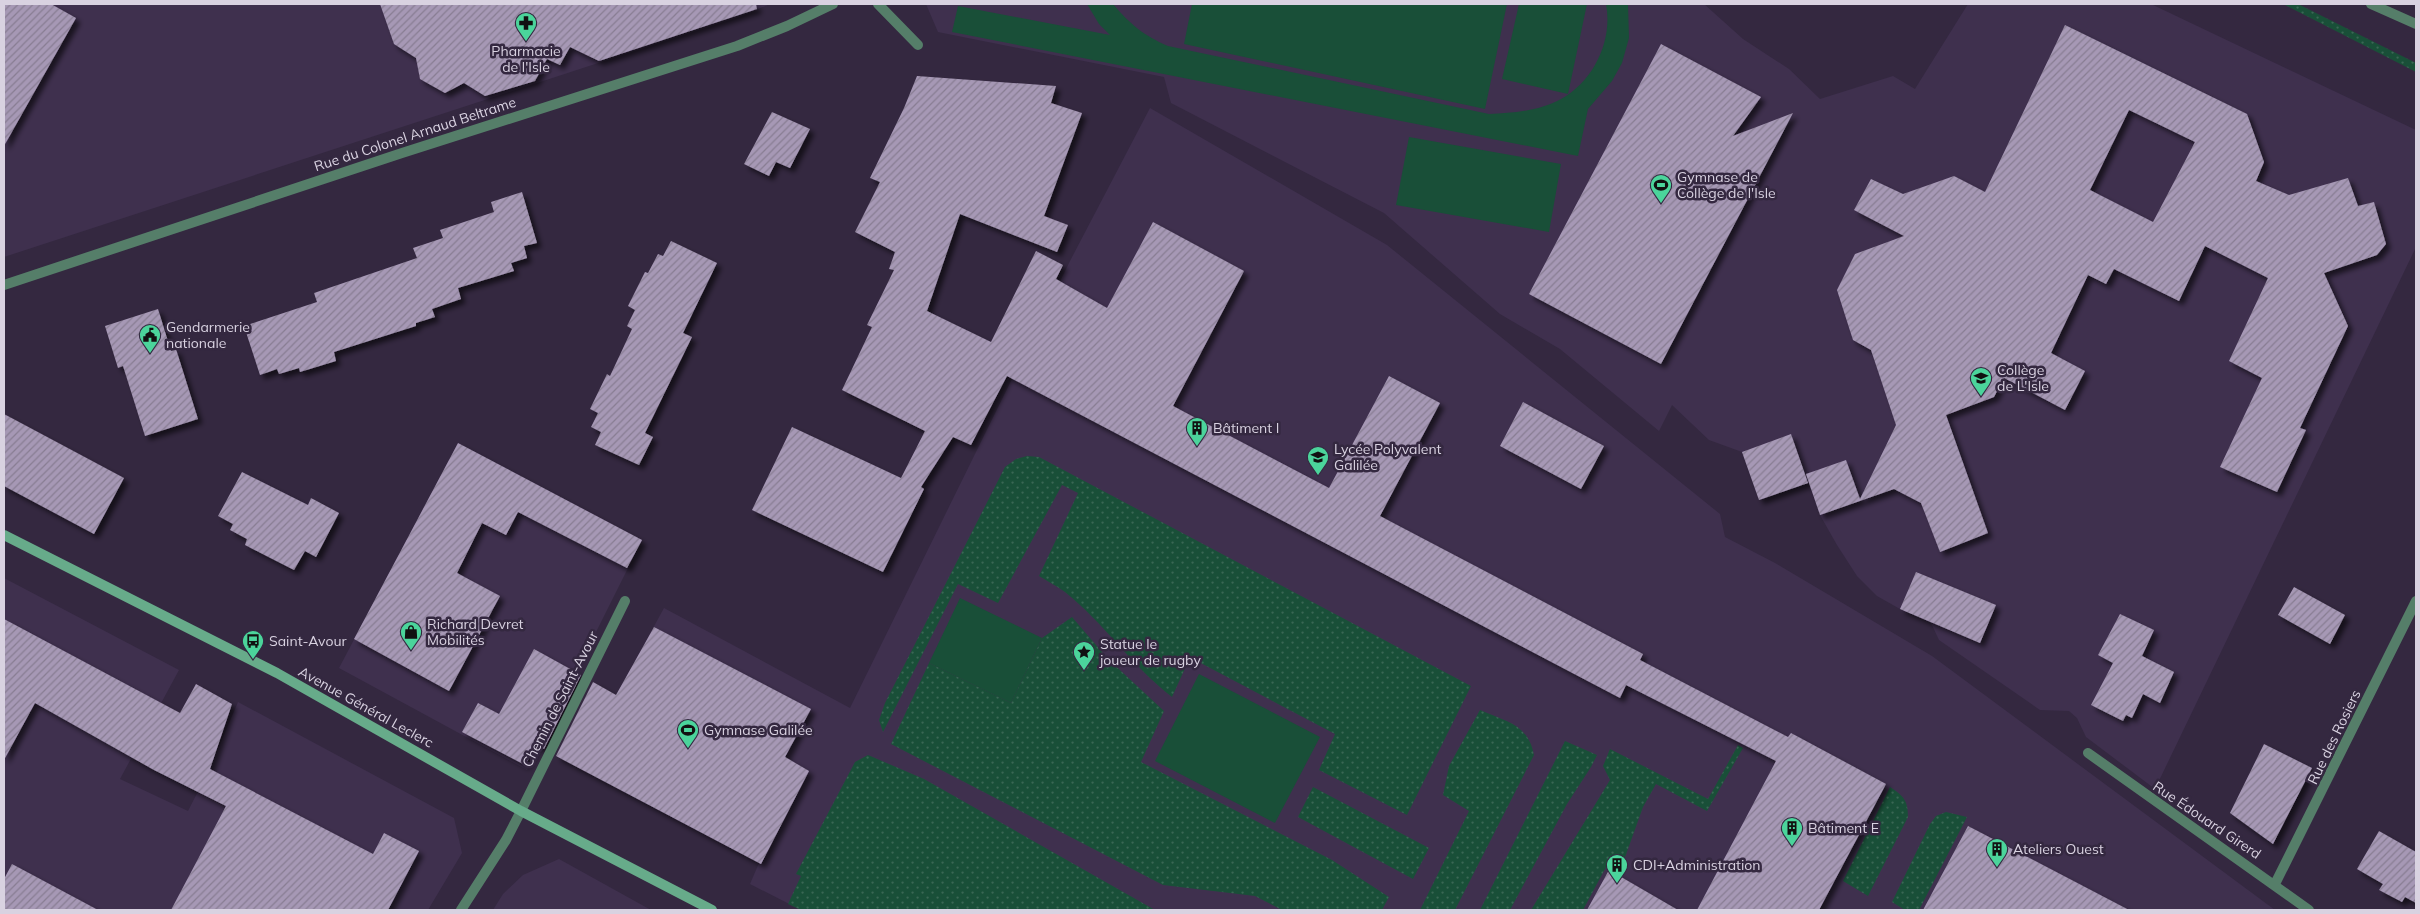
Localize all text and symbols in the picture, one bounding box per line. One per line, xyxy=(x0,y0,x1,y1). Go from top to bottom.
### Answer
pharmacy icon: Pharmacie de l'Isle xyxy=(514,11,538,42)
place label: Pharmacie de l'Isle xyxy=(491,42,561,76)
street label: Rue du Colonel Arnaud Beltrame xyxy=(312,93,518,175)
place label: Gymnase de Collège de l'Isle xyxy=(1677,168,1776,202)
sports icon: Gymnase de Collège de l'Isle xyxy=(1649,173,1673,204)
place label: Gendarmerie nationale xyxy=(166,318,250,352)
public building icon: Gendarmerie nationale xyxy=(138,323,162,354)
place label: Collège de L'Isle xyxy=(1997,361,2049,395)
school or university icon: Collège de L'Isle xyxy=(1969,366,1993,397)
building icon: Bâtiment I xyxy=(1185,416,1209,447)
place label: Bâtiment I xyxy=(1213,419,1279,437)
place label: Lycée Polyvalent Galilée xyxy=(1334,440,1442,474)
school or university icon: Lycée Polyvalent Galilée xyxy=(1306,445,1330,476)
place label: Richard Devret Mobilités xyxy=(427,615,524,649)
shop icon: Richard Devret Mobilités xyxy=(399,620,423,651)
street label: Chemin de Saint-Avour xyxy=(518,627,603,770)
bus stop icon: Saint-Avour xyxy=(241,629,265,660)
place label: Saint-Avour xyxy=(269,632,347,650)
place label: Statue le joueur de rugby xyxy=(1099,635,1201,669)
place icon: Statue le joueur de rugby xyxy=(1072,640,1096,671)
street label: Avenue Général Leclerc xyxy=(295,662,437,752)
street label: Rue des Rosiers xyxy=(2303,687,2365,787)
sports icon: Gymnase Galilée xyxy=(676,718,700,749)
place label: Gymnase Galilée xyxy=(704,721,813,739)
street label: Rue Édouard Girerd xyxy=(2149,777,2265,863)
building icon: Bâtiment E xyxy=(1780,816,1804,847)
place label: Bâtiment E xyxy=(1808,819,1879,837)
building icon: Ateliers Ouest xyxy=(1985,837,2009,868)
place label: Ateliers Ouest xyxy=(2013,840,2104,858)
building icon: CDI+Administration xyxy=(1605,853,1629,884)
place label: CDI+Administration xyxy=(1633,856,1760,874)

